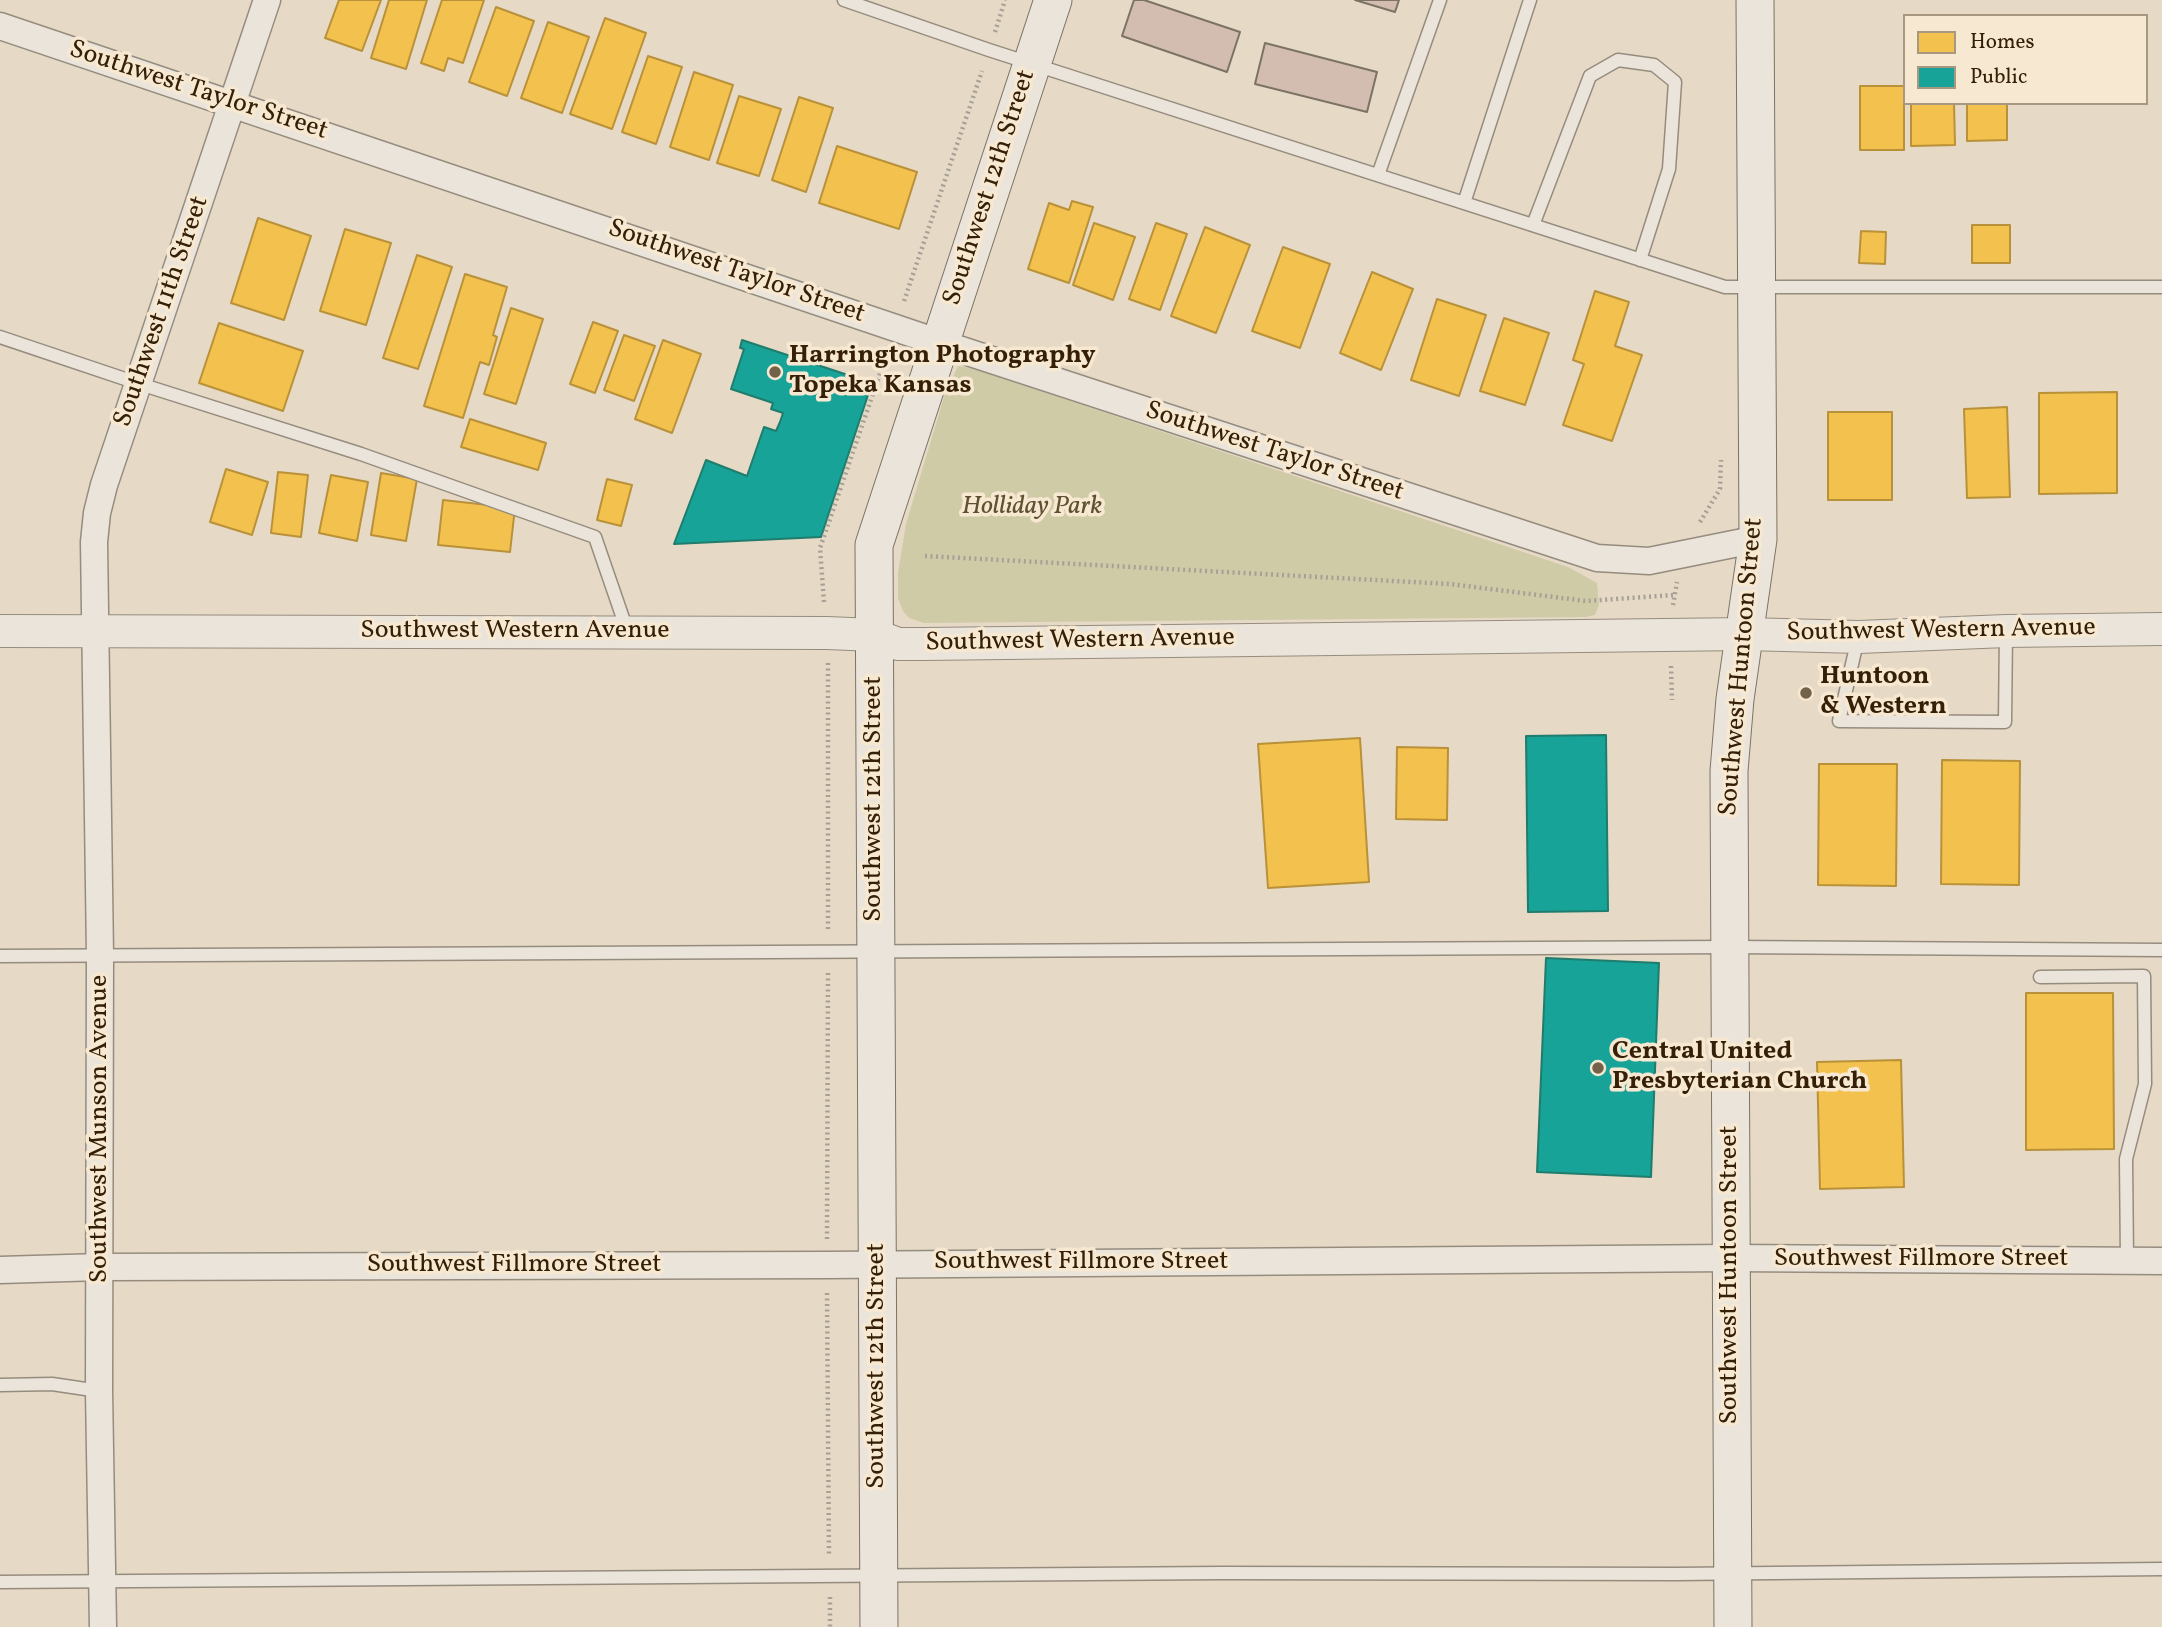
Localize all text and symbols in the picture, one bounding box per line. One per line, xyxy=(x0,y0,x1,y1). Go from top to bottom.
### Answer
legend xyxy=(1903,14,2148,105)
text: Homes xyxy=(1970,28,2035,57)
street label: Southwest Taylor Street xyxy=(65,35,331,149)
text: Public xyxy=(1970,63,2027,92)
street label: Southwest 12th Street xyxy=(938,66,1044,310)
street label: Southwest 11th Street xyxy=(109,192,217,432)
street label: Southwest Taylor Street xyxy=(603,214,869,332)
place label: Harrington Photography Topeka Kansas xyxy=(789,341,1095,402)
marker: Harrington Photography Topeka Kansas xyxy=(767,364,783,380)
street label: Southwest Taylor Street xyxy=(1141,396,1407,510)
park label: Holliday Park xyxy=(962,492,1102,524)
street label: Southwest Huntoon Street xyxy=(1714,517,1772,817)
street label: Southwest Western Avenue xyxy=(1786,614,2096,650)
street label: Southwest Western Avenue xyxy=(360,616,670,648)
street label: Southwest Western Avenue xyxy=(925,624,1235,660)
place label: Huntoon & Western xyxy=(1820,662,1947,724)
street label: Southwest 12th Street xyxy=(859,676,891,922)
marker: Huntoon & Western xyxy=(1798,685,1814,701)
street label: Southwest Munson Avenue xyxy=(85,975,117,1283)
place label: Central United Presbyterian Church xyxy=(1612,1037,1867,1098)
marker: Central United Presbyterian Church xyxy=(1590,1060,1606,1076)
street label: Southwest Huntoon Street xyxy=(1715,1125,1747,1425)
street label: Southwest 12th Street xyxy=(862,1243,894,1489)
street label: Southwest Fillmore Street xyxy=(1774,1244,2068,1276)
street label: Southwest Fillmore Street xyxy=(934,1247,1228,1279)
street label: Southwest Fillmore Street xyxy=(367,1250,661,1282)

